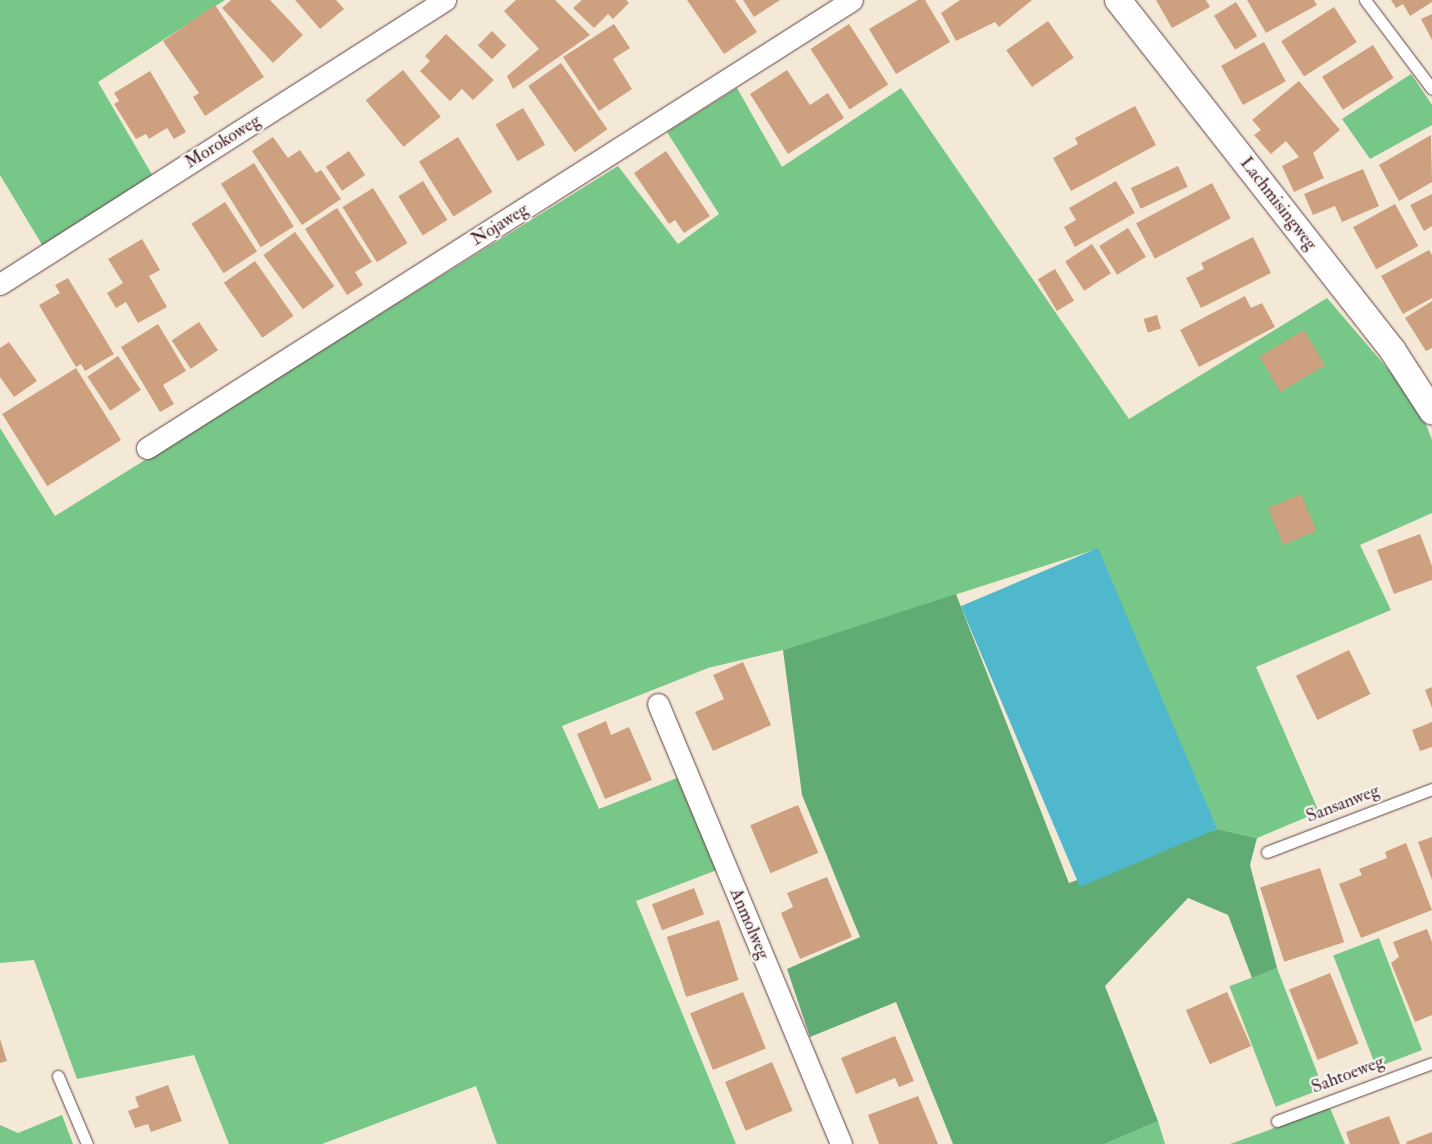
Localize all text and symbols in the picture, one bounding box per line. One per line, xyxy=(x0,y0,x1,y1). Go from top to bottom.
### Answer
street label: Morokoweg xyxy=(181,110,265,174)
street label: Lachmisingweg xyxy=(1235,153,1321,255)
street label: Nojaweg xyxy=(468,199,532,251)
street label: Sansanweg xyxy=(1303,780,1383,828)
street label: Anmolweg xyxy=(724,885,774,963)
street label: Sahtoeweg xyxy=(1309,1051,1387,1099)

